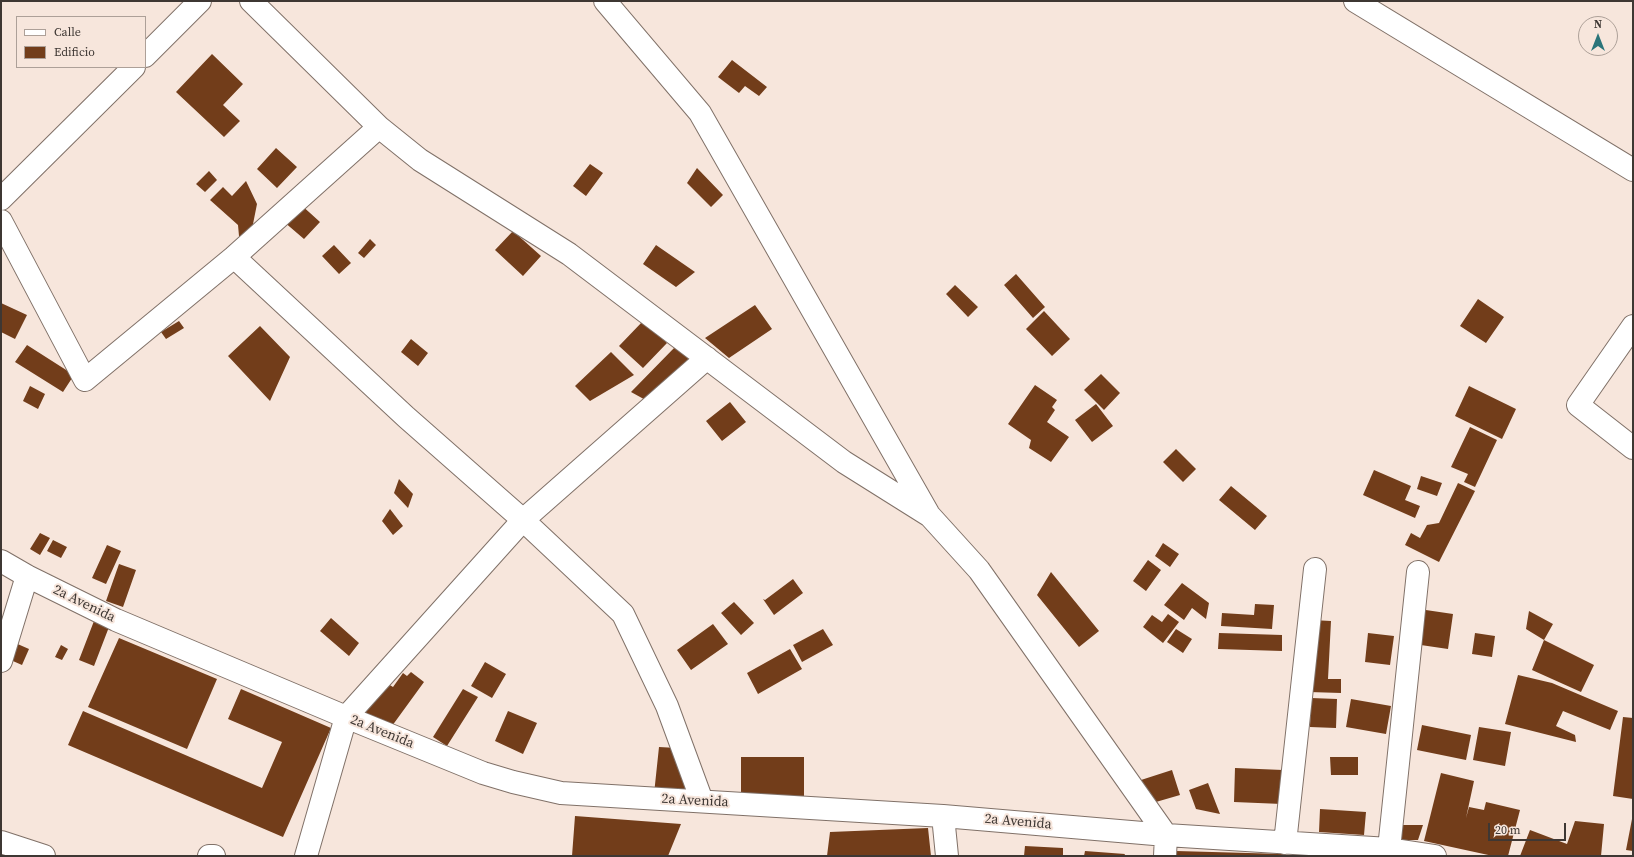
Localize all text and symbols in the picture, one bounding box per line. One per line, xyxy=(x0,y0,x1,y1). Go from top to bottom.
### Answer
legend xyxy=(16,16,146,68)
north arrow xyxy=(1578,16,1618,56)
text: N xyxy=(1594,17,1602,32)
text: Calle xyxy=(54,24,81,40)
text: Edificio xyxy=(54,44,95,60)
street label: 2a Avenida xyxy=(50,582,118,626)
street label: 2a Avenida xyxy=(348,712,416,752)
street label: 2a Avenida xyxy=(661,791,729,811)
street label: 2a Avenida xyxy=(984,811,1052,833)
scale bar xyxy=(1490,815,1568,841)
text: 20 m xyxy=(1495,822,1521,838)

